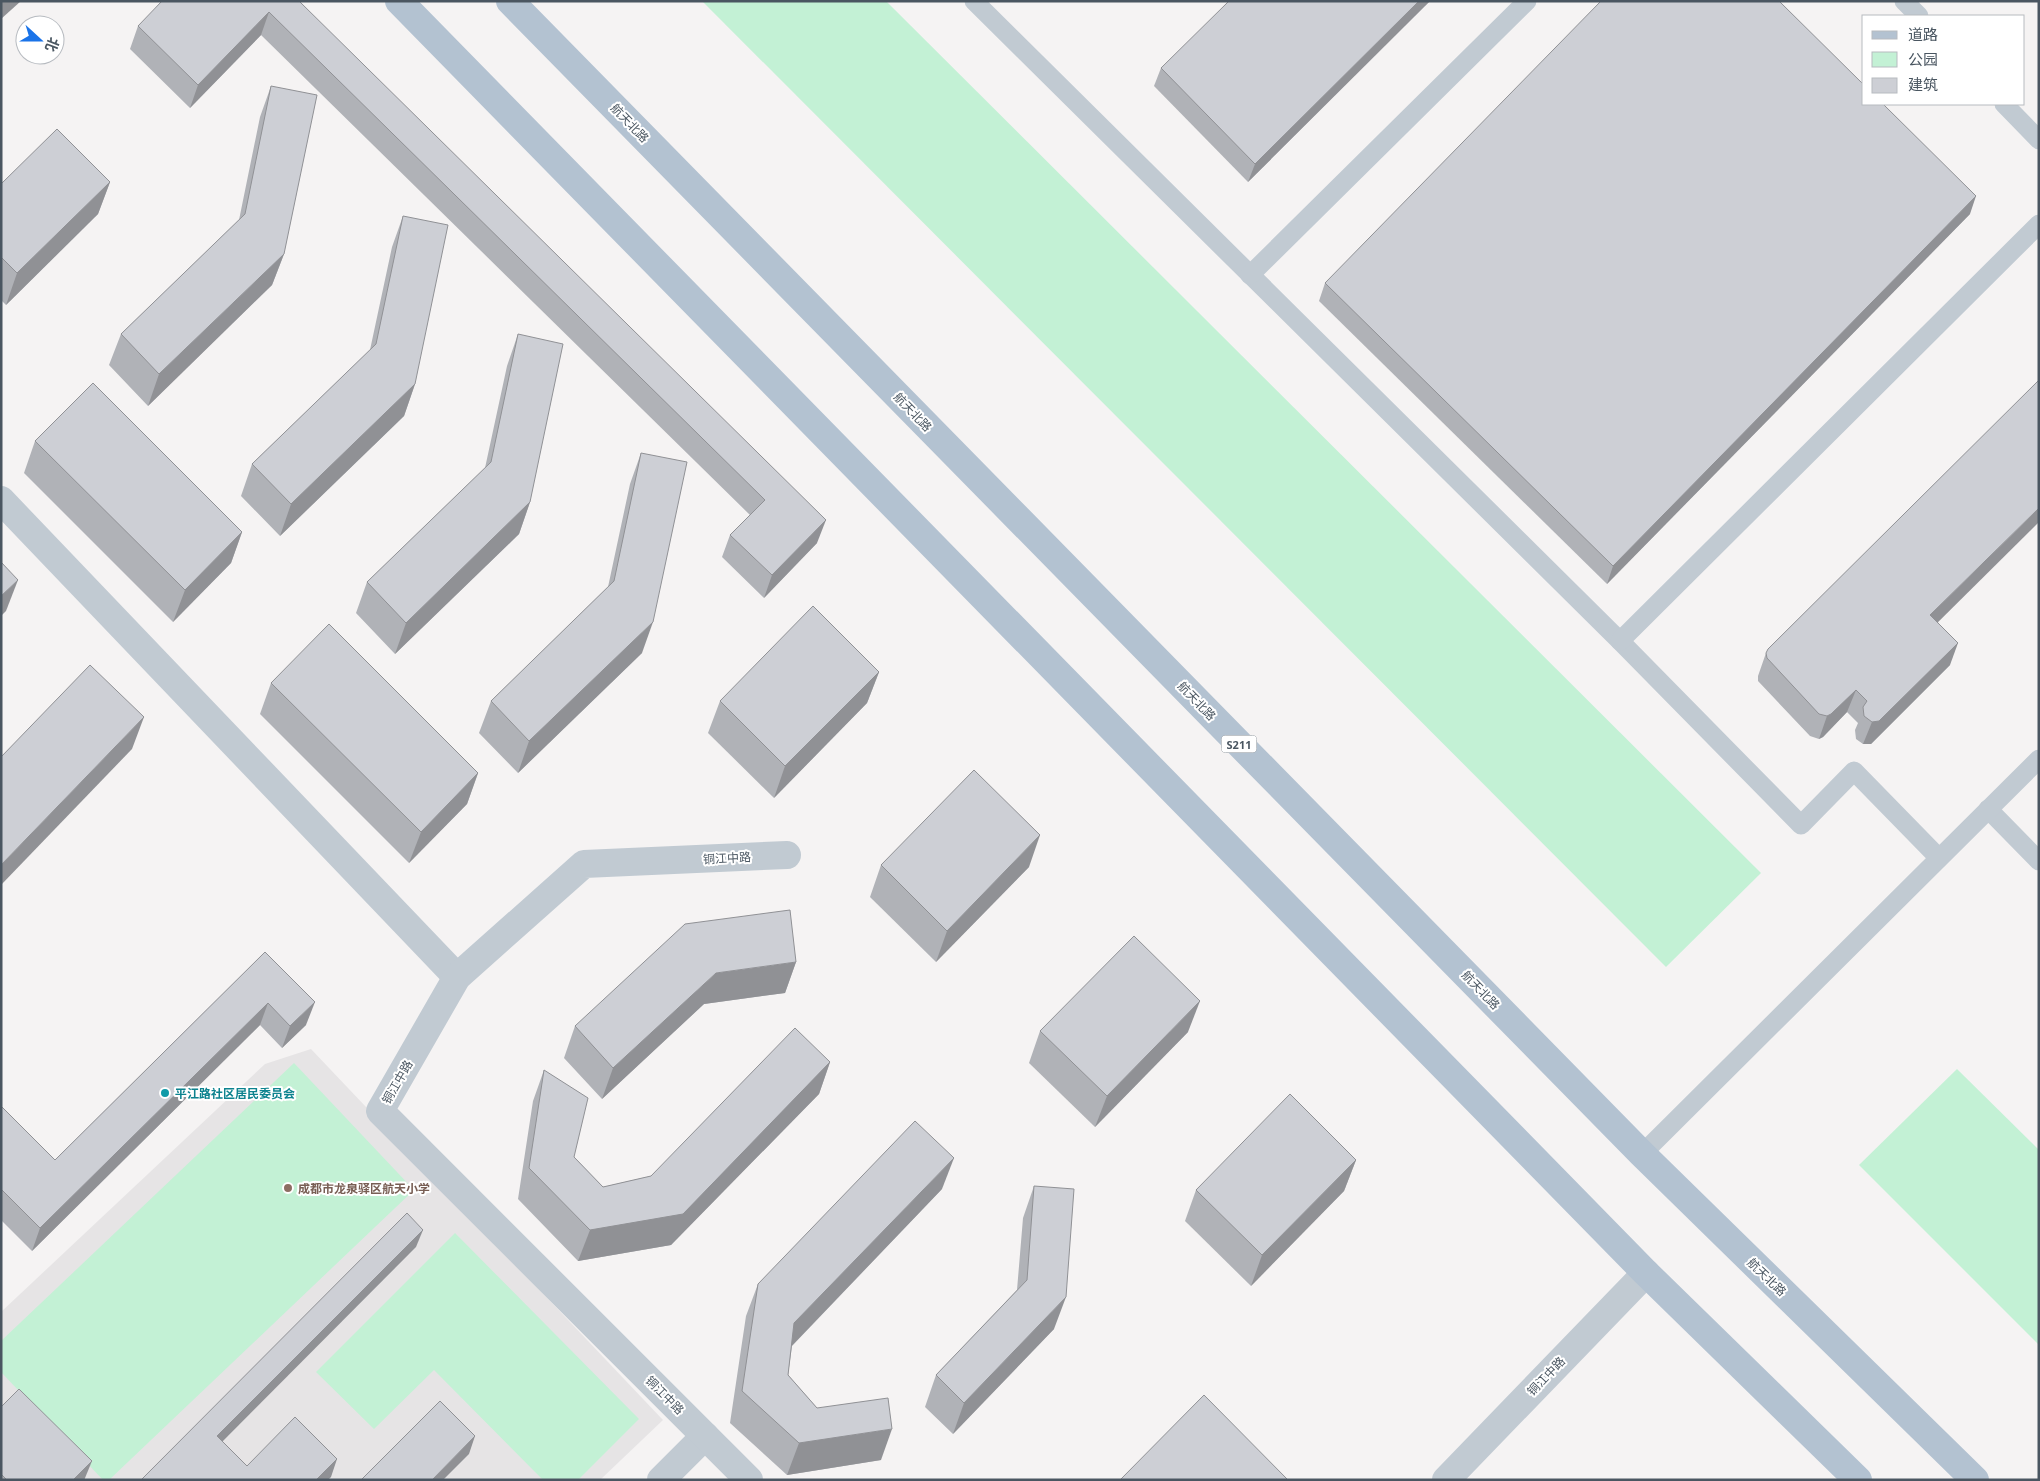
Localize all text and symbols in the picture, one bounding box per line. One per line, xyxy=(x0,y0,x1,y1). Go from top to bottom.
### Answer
north arrow xyxy=(15,15,65,65)
legend xyxy=(1862,15,2025,105)
text: 道路 xyxy=(1908,24,1938,44)
text: 北 xyxy=(41,35,64,55)
text: 公园 xyxy=(1908,49,1938,69)
text: 建筑 xyxy=(1908,74,1938,94)
street label: 航天北路 xyxy=(607,100,653,146)
street label: 航天北路 xyxy=(890,389,936,435)
street label: 航天北路 xyxy=(1174,678,1220,724)
road number: S211 xyxy=(1222,736,1256,752)
street label: 铜江中路 xyxy=(703,848,751,868)
street label: 航天北路 xyxy=(1458,967,1504,1013)
street label: 铜江中路 xyxy=(378,1057,416,1107)
place label: 平江路社区居民委员会 xyxy=(175,1085,295,1102)
marker: 平江路社区居民委员会 xyxy=(159,1087,171,1099)
place label: 成都市龙泉驿区航天小学 xyxy=(298,1180,430,1197)
marker: 成都市龙泉驿区航天小学 xyxy=(282,1182,294,1194)
street label: 航天北路 xyxy=(1744,1254,1790,1300)
street label: 铜江中路 xyxy=(1523,1353,1569,1399)
street label: 铜江中路 xyxy=(642,1372,688,1418)

